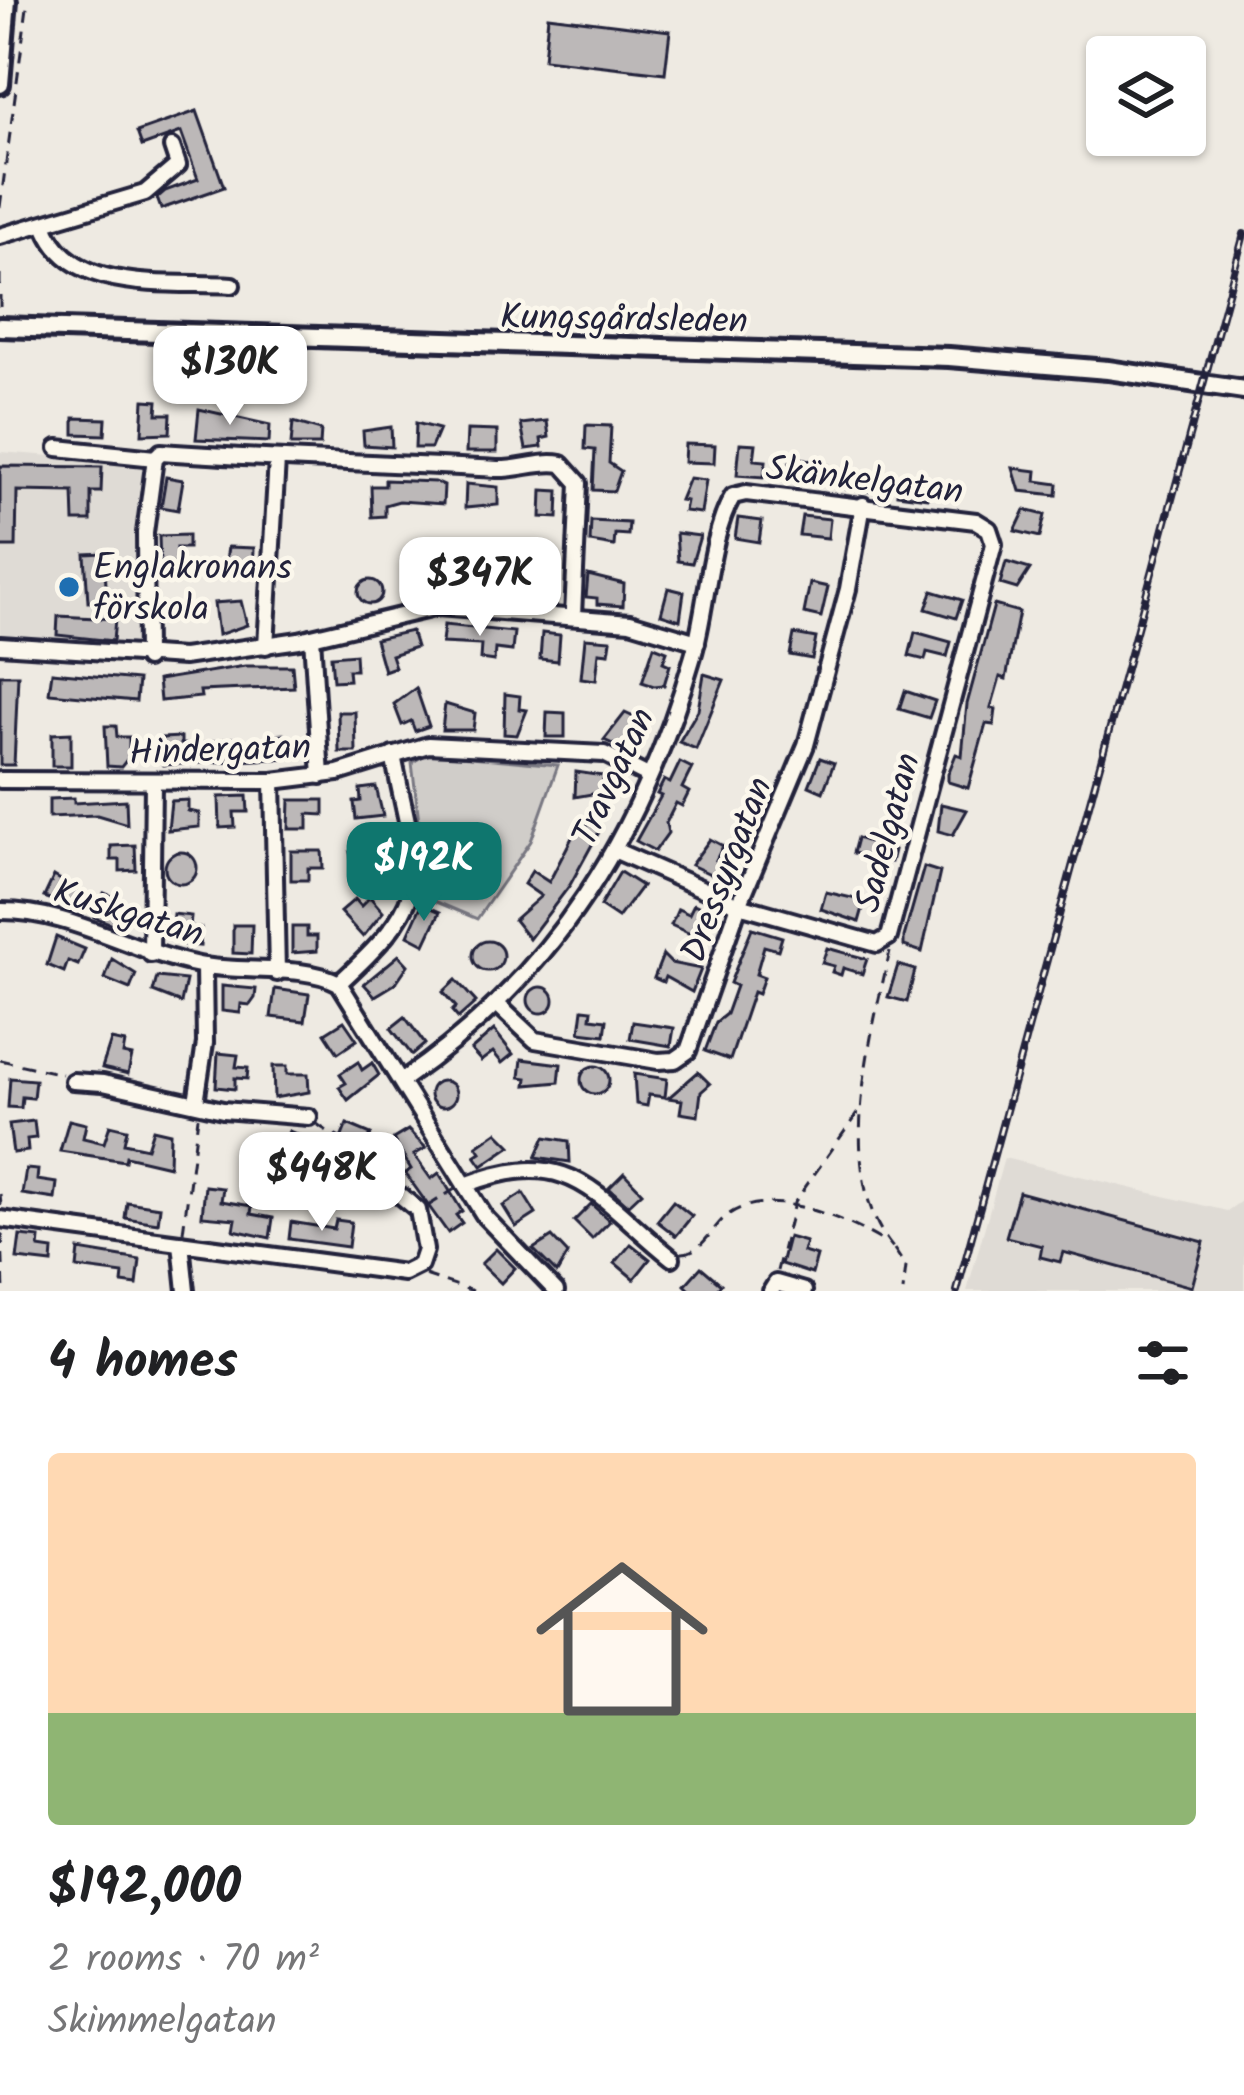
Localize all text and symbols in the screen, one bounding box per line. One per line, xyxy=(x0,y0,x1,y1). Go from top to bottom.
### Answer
map controls xyxy=(1086,36,1206,156)
button: layers xyxy=(1086,36,1206,156)
street label: Kungsgårdsleden xyxy=(500,290,748,351)
pin: $130K xyxy=(146,326,314,428)
text: $130K xyxy=(180,334,280,396)
street label: Skänkelgatan xyxy=(763,441,966,522)
pin: $347K xyxy=(396,537,564,639)
place label: Englakronans förskola xyxy=(93,541,292,639)
text: $347K xyxy=(426,545,534,607)
marker: Englakronans förskola xyxy=(56,574,82,600)
street label: Travgatan xyxy=(558,699,672,856)
street label: Hindergatan xyxy=(128,720,312,783)
street label: Sadelgatan xyxy=(841,747,938,919)
street label: Dressyrgatan xyxy=(667,769,790,971)
pin: $192K xyxy=(340,822,508,924)
text: $192K xyxy=(374,830,474,892)
street label: Kuskgatan xyxy=(46,864,210,964)
pin: $448K xyxy=(238,1132,406,1234)
text: $448K xyxy=(266,1140,378,1202)
text: 4 homes xyxy=(48,1323,238,1404)
icon: filters xyxy=(1130,1330,1196,1396)
icon: home xyxy=(514,1531,730,1747)
text: $192,000 xyxy=(48,1849,241,1930)
text: 2 rooms · 70 m² xyxy=(48,1930,319,1992)
text: Skimmelgatan xyxy=(48,1992,276,2054)

